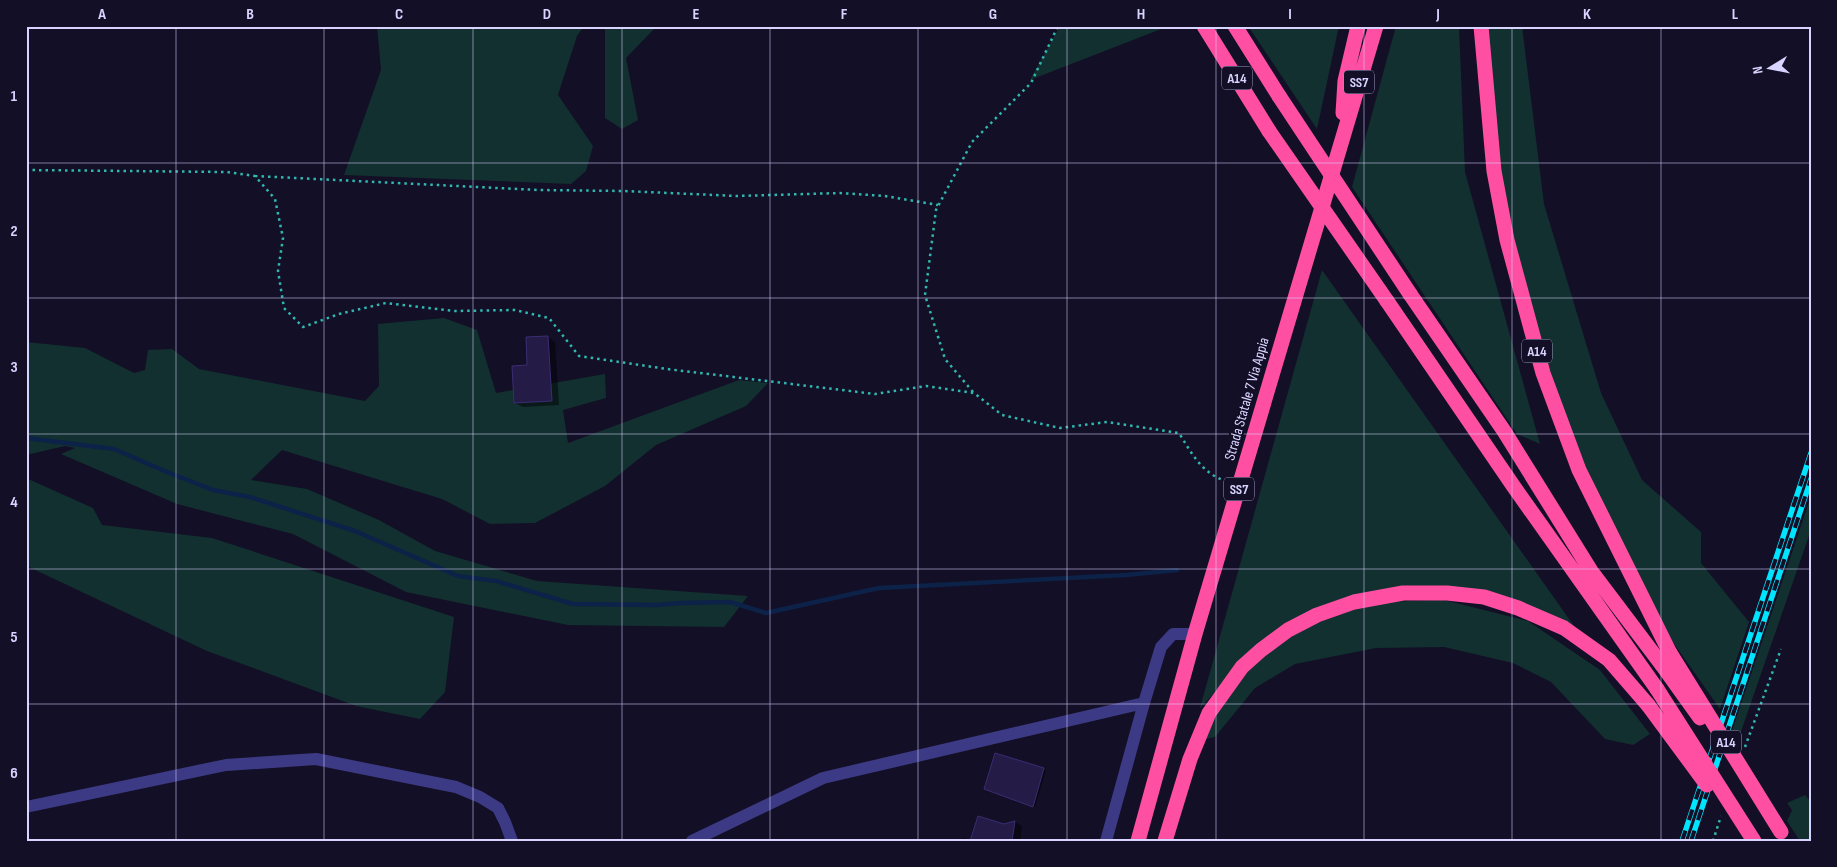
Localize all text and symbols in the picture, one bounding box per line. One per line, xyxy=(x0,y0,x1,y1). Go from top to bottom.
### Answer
text: A xyxy=(97,5,106,24)
text: B xyxy=(246,5,254,24)
text: C xyxy=(395,5,403,24)
text: D xyxy=(543,5,551,24)
text: E xyxy=(693,5,700,24)
text: F xyxy=(841,5,848,24)
text: G xyxy=(989,5,997,24)
text: H xyxy=(1137,5,1145,24)
text: I xyxy=(1288,5,1292,24)
text: J xyxy=(1435,5,1440,24)
text: K xyxy=(1583,5,1591,24)
text: L xyxy=(1732,5,1739,24)
north arrow xyxy=(1744,42,1794,92)
text: N xyxy=(1749,65,1767,75)
road number: A14 xyxy=(1222,66,1252,90)
road number: SS7 xyxy=(1344,70,1374,94)
text: 1 xyxy=(11,87,18,106)
text: 2 xyxy=(10,222,18,241)
street label: Strada Statale 7 Via Appia xyxy=(1220,335,1274,463)
road number: A14 xyxy=(1522,340,1552,362)
text: 3 xyxy=(10,358,18,377)
road number: SS7 xyxy=(1224,478,1254,500)
text: 4 xyxy=(10,493,18,512)
text: 5 xyxy=(10,628,18,647)
road number: A14 xyxy=(1711,730,1741,754)
text: 6 xyxy=(10,764,18,783)

